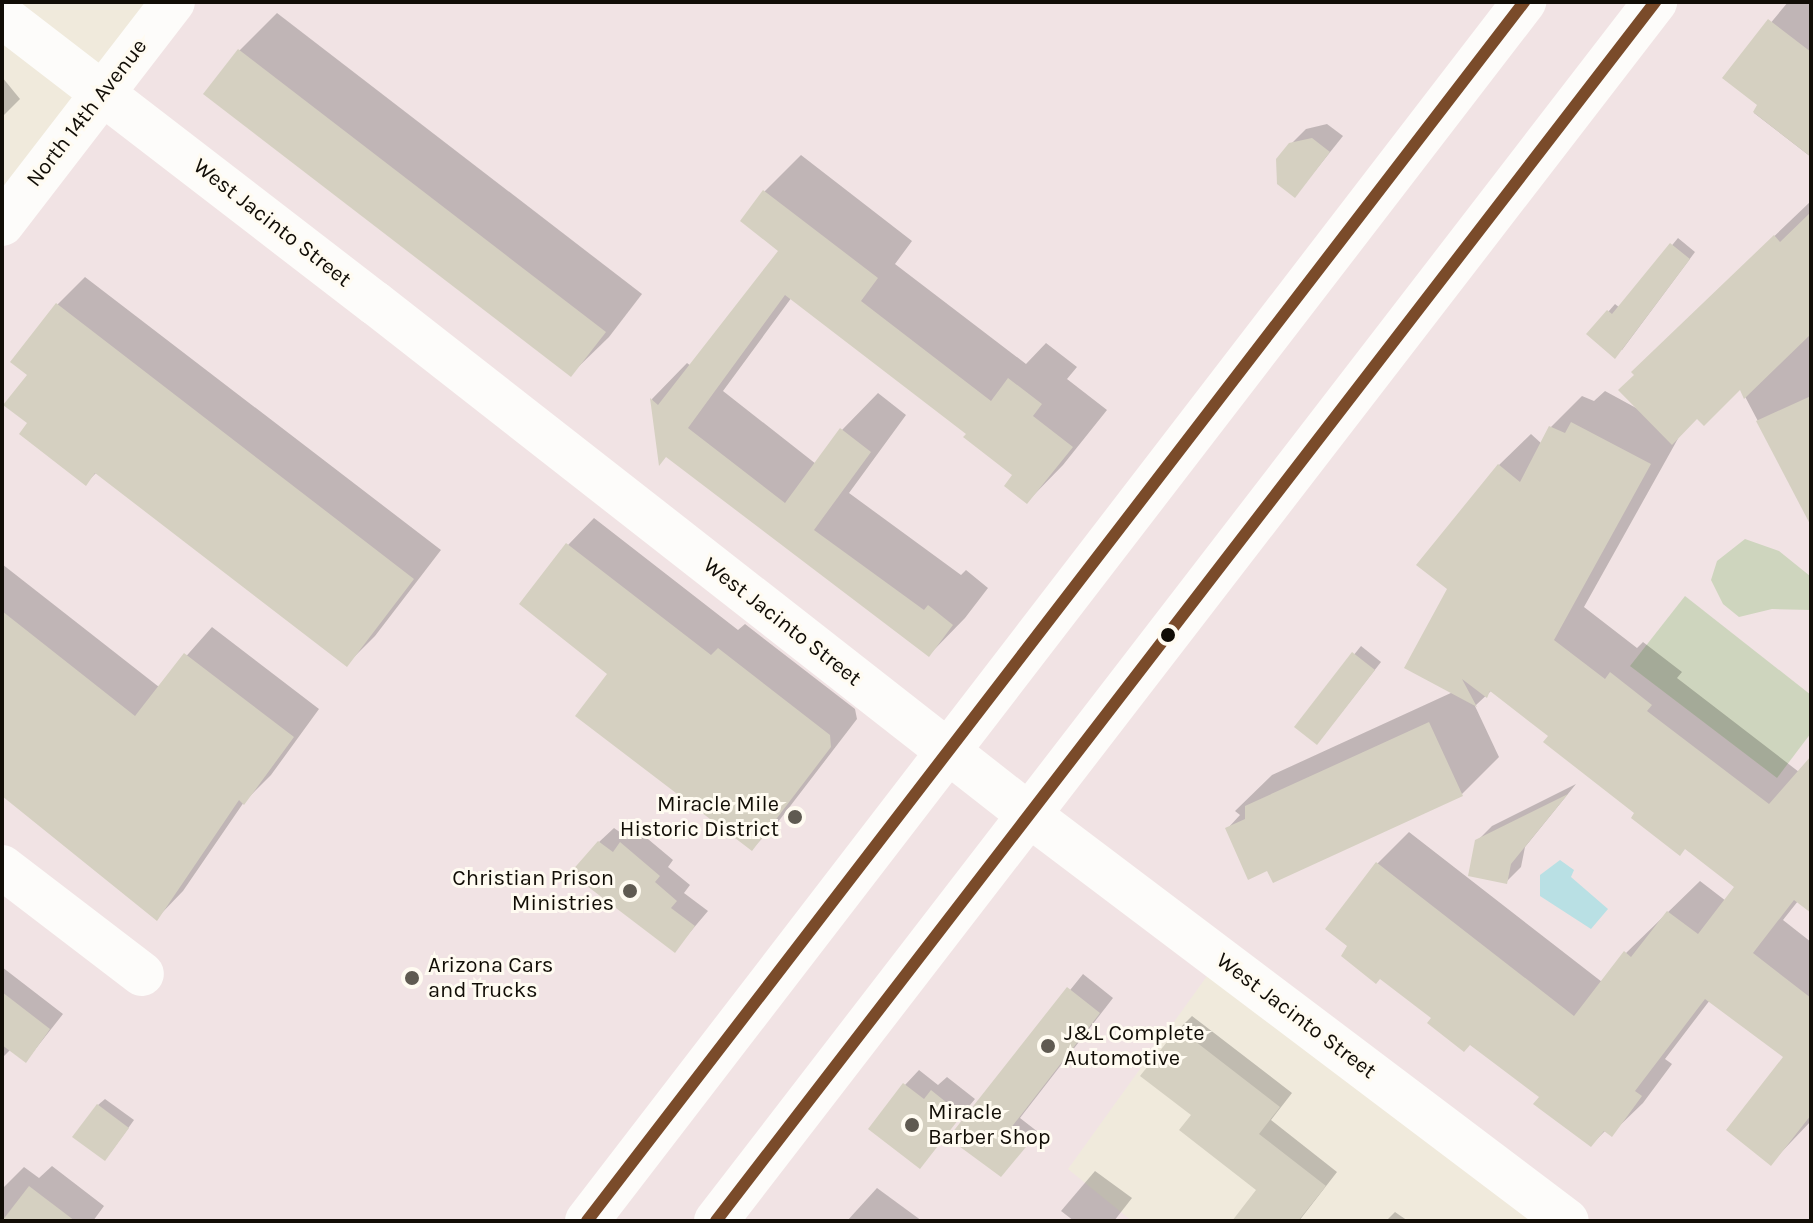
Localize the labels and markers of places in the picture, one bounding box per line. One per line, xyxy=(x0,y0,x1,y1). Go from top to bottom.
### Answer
unlabelled marker xyxy=(1160,627,1176,643)
place label: Miracle Mile Historic District xyxy=(620,791,779,842)
marker: Miracle Mile Historic District xyxy=(786,808,804,826)
place label: Christian Prison Ministries xyxy=(452,865,614,916)
marker: Christian Prison Ministries xyxy=(621,882,639,900)
place label: Arizona Cars and Trucks xyxy=(428,952,553,1004)
marker: Arizona Cars and Trucks xyxy=(403,969,421,987)
place label: J&L Complete Automotive xyxy=(1064,1020,1204,1072)
marker: J&L Complete Automotive xyxy=(1039,1037,1057,1055)
place label: Miracle Barber Shop xyxy=(928,1099,1051,1150)
marker: Miracle Barber Shop xyxy=(903,1116,921,1134)

